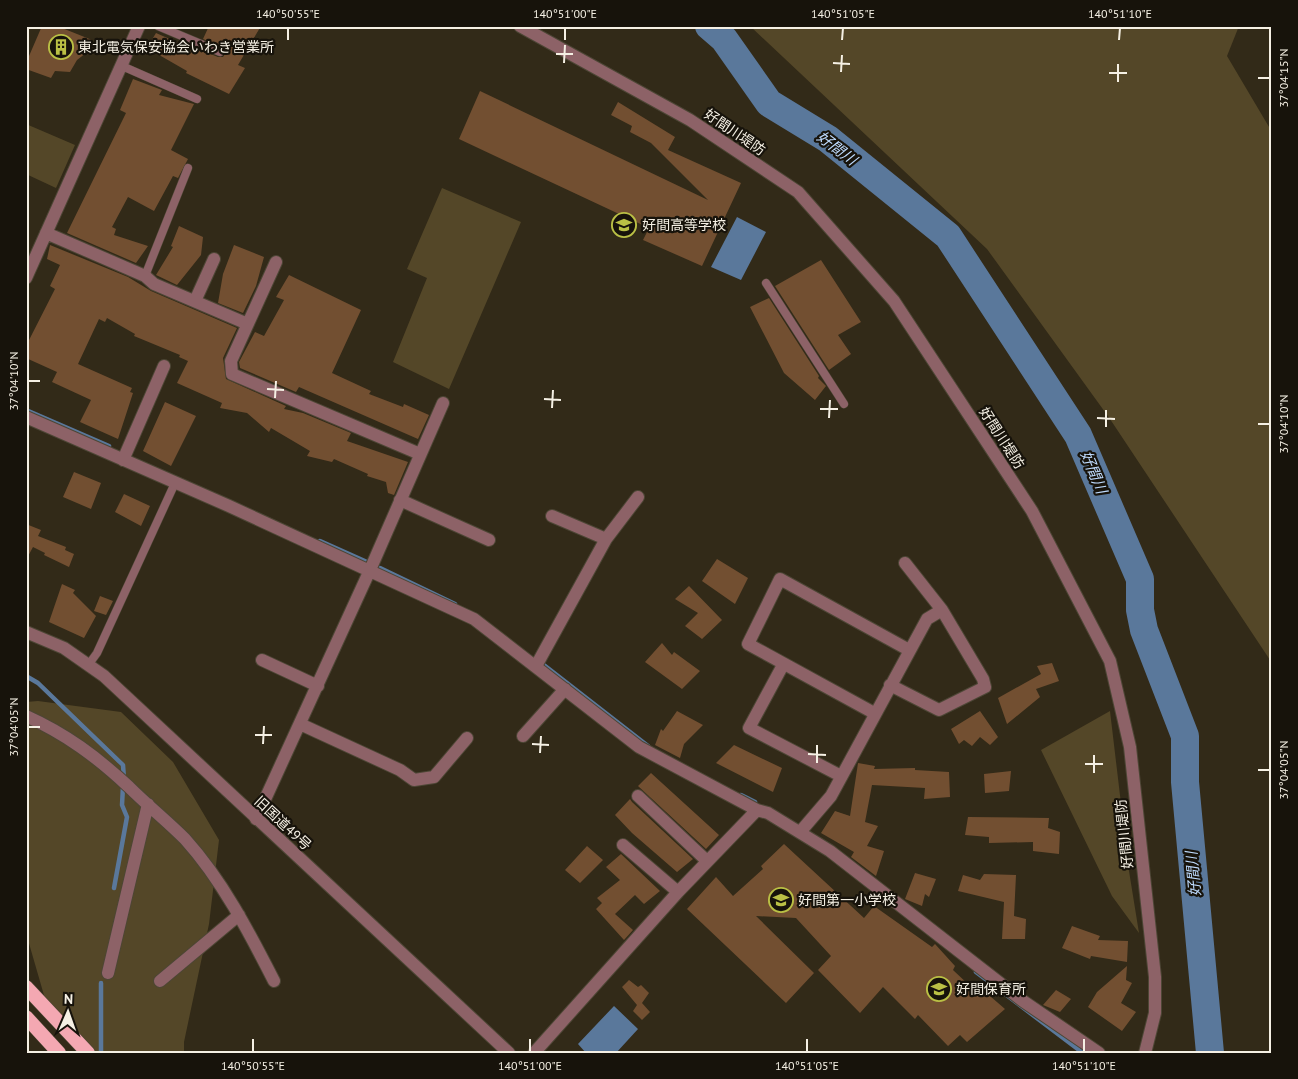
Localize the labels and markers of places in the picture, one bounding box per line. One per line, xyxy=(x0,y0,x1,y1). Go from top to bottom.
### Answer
building icon: 東北電気保安協会いわき営業所 xyxy=(48,34,74,60)
place label: 東北電気保安協会いわき営業所 xyxy=(78,38,274,56)
school or university icon: 好間高等学校 xyxy=(611,212,637,238)
place label: 好間高等学校 xyxy=(642,216,726,234)
school or university icon: 好間第一小学校 xyxy=(768,887,794,913)
place label: 好間第一小学校 xyxy=(798,891,896,909)
school or university icon: 好間保育所 xyxy=(926,976,952,1002)
place label: 好間保育所 xyxy=(956,980,1026,998)

